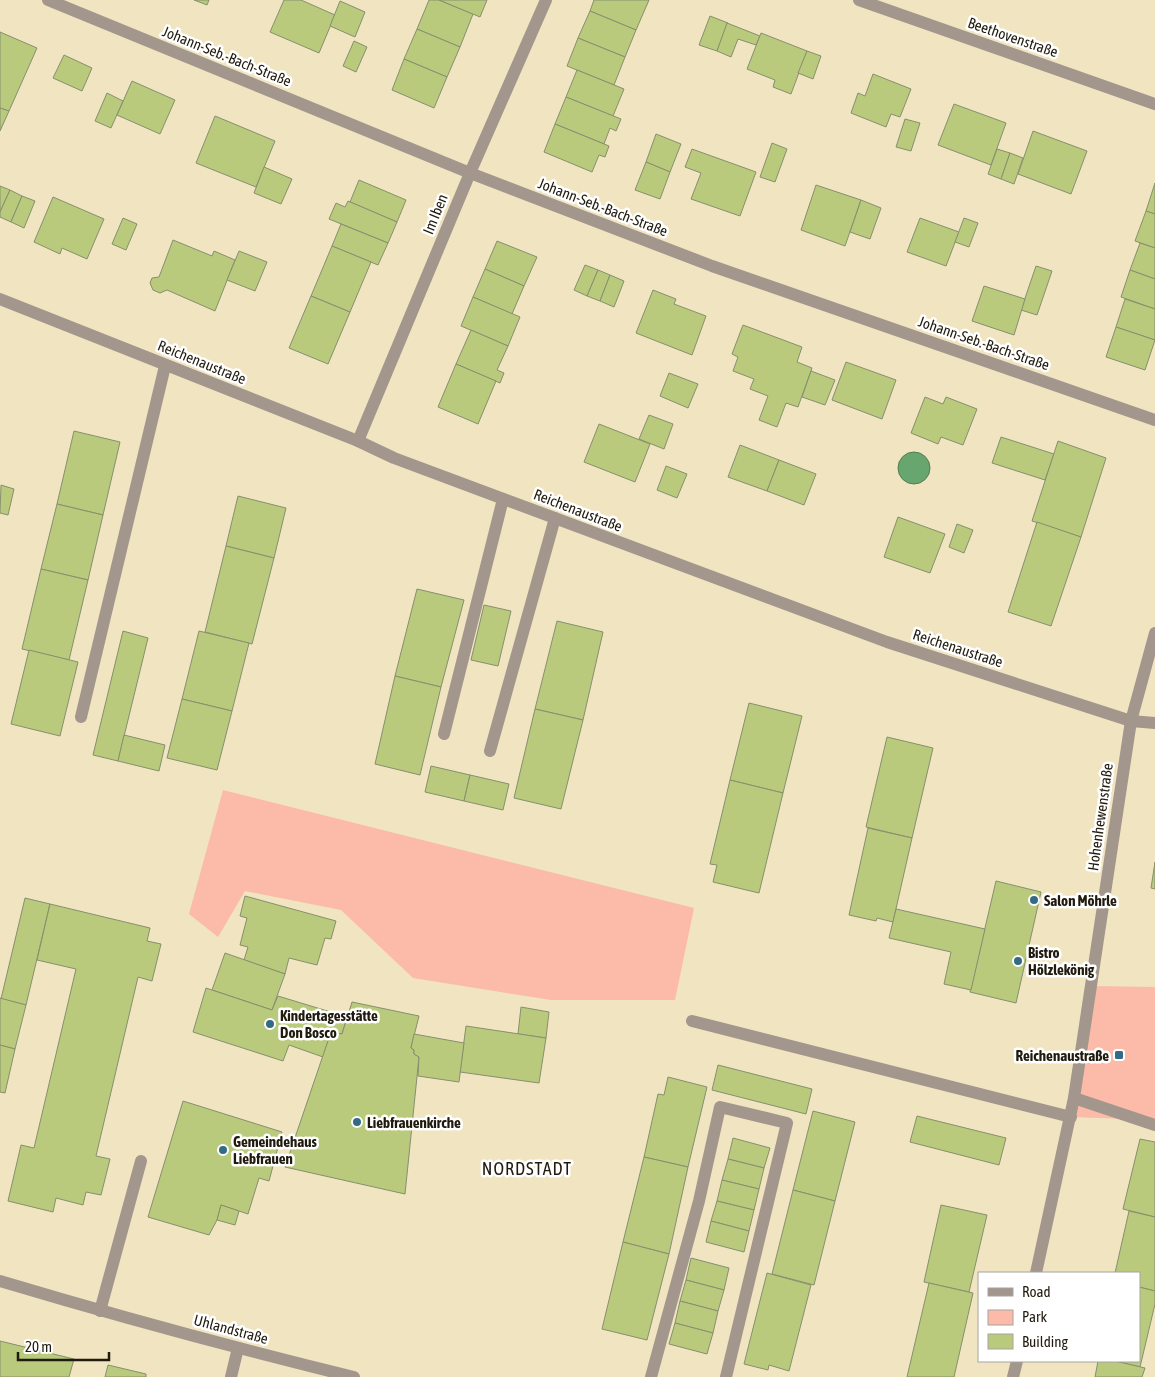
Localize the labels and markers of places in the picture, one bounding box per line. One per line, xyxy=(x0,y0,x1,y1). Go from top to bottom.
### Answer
place label: Salon Möhrle xyxy=(1044,892,1117,909)
marker: Salon Möhrle xyxy=(1028,894,1040,906)
place label: Bistro Hölzlekönig xyxy=(1028,944,1095,978)
marker: Bistro Hölzlekönig xyxy=(1012,955,1024,967)
place label: Kindertagesstätte Don Bosco xyxy=(280,1007,378,1041)
marker: Kindertagesstätte Don Bosco xyxy=(264,1018,276,1030)
place label: Reichenaustraße xyxy=(1016,1047,1109,1064)
marker: Reichenaustraße xyxy=(1113,1049,1125,1061)
place label: Liebfrauenkirche xyxy=(367,1114,461,1131)
marker: Liebfrauenkirche xyxy=(351,1116,363,1128)
place label: Gemeindehaus Liebfrauen xyxy=(233,1133,318,1167)
marker: Gemeindehaus Liebfrauen xyxy=(217,1144,229,1156)

